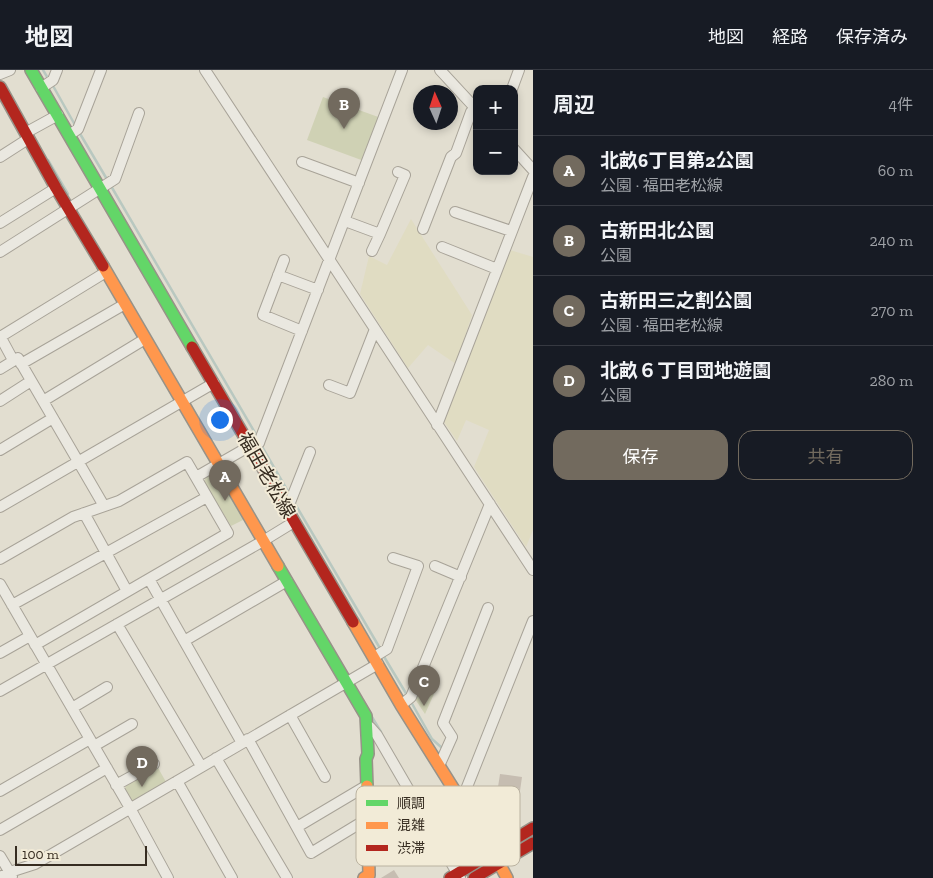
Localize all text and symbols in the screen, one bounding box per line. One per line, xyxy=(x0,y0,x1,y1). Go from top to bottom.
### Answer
text: 地図 xyxy=(25,22,73,51)
text: 地図 xyxy=(708,26,744,48)
text: 経路 xyxy=(772,26,808,48)
text: 保存済み xyxy=(836,26,908,48)
north arrow xyxy=(413,85,458,130)
map controls xyxy=(473,85,518,175)
button: + xyxy=(473,85,518,130)
pin: B xyxy=(328,88,360,129)
text: 周辺 xyxy=(553,92,595,117)
text: 4件 xyxy=(888,95,913,114)
button: − xyxy=(473,130,518,175)
text: 北畝6丁目第2公園 xyxy=(600,149,753,172)
text: A xyxy=(564,161,575,180)
text: 60 m xyxy=(878,161,913,180)
text: 公園 · 福田老松線 xyxy=(600,176,723,195)
text: 古新田北公園 xyxy=(600,219,714,242)
text: B xyxy=(564,231,574,250)
text: 240 m xyxy=(869,231,913,250)
text: 公園 xyxy=(600,246,632,265)
text: 古新田三之割公園 xyxy=(600,289,752,312)
text: C xyxy=(564,301,574,320)
text: 270 m xyxy=(871,301,913,320)
text: 公園 · 福田老松線 xyxy=(600,316,723,335)
text: 北畝６丁目団地遊園 xyxy=(600,359,771,382)
text: D xyxy=(563,371,575,390)
text: 280 m xyxy=(869,371,913,390)
text: 公園 xyxy=(600,386,632,405)
your location xyxy=(207,407,233,433)
street label: 福田老松線 xyxy=(233,428,300,522)
button: 保存 xyxy=(553,430,728,480)
button: 共有 xyxy=(738,430,913,480)
pin: A xyxy=(209,460,241,501)
pin: C xyxy=(408,665,440,706)
pin: D xyxy=(126,746,158,787)
legend xyxy=(356,786,520,866)
text: 順調 xyxy=(397,795,425,812)
text: 混雑 xyxy=(397,817,425,834)
text: 渋滞 xyxy=(397,840,425,857)
scale bar xyxy=(15,843,148,866)
text: 100 m xyxy=(22,846,59,863)

